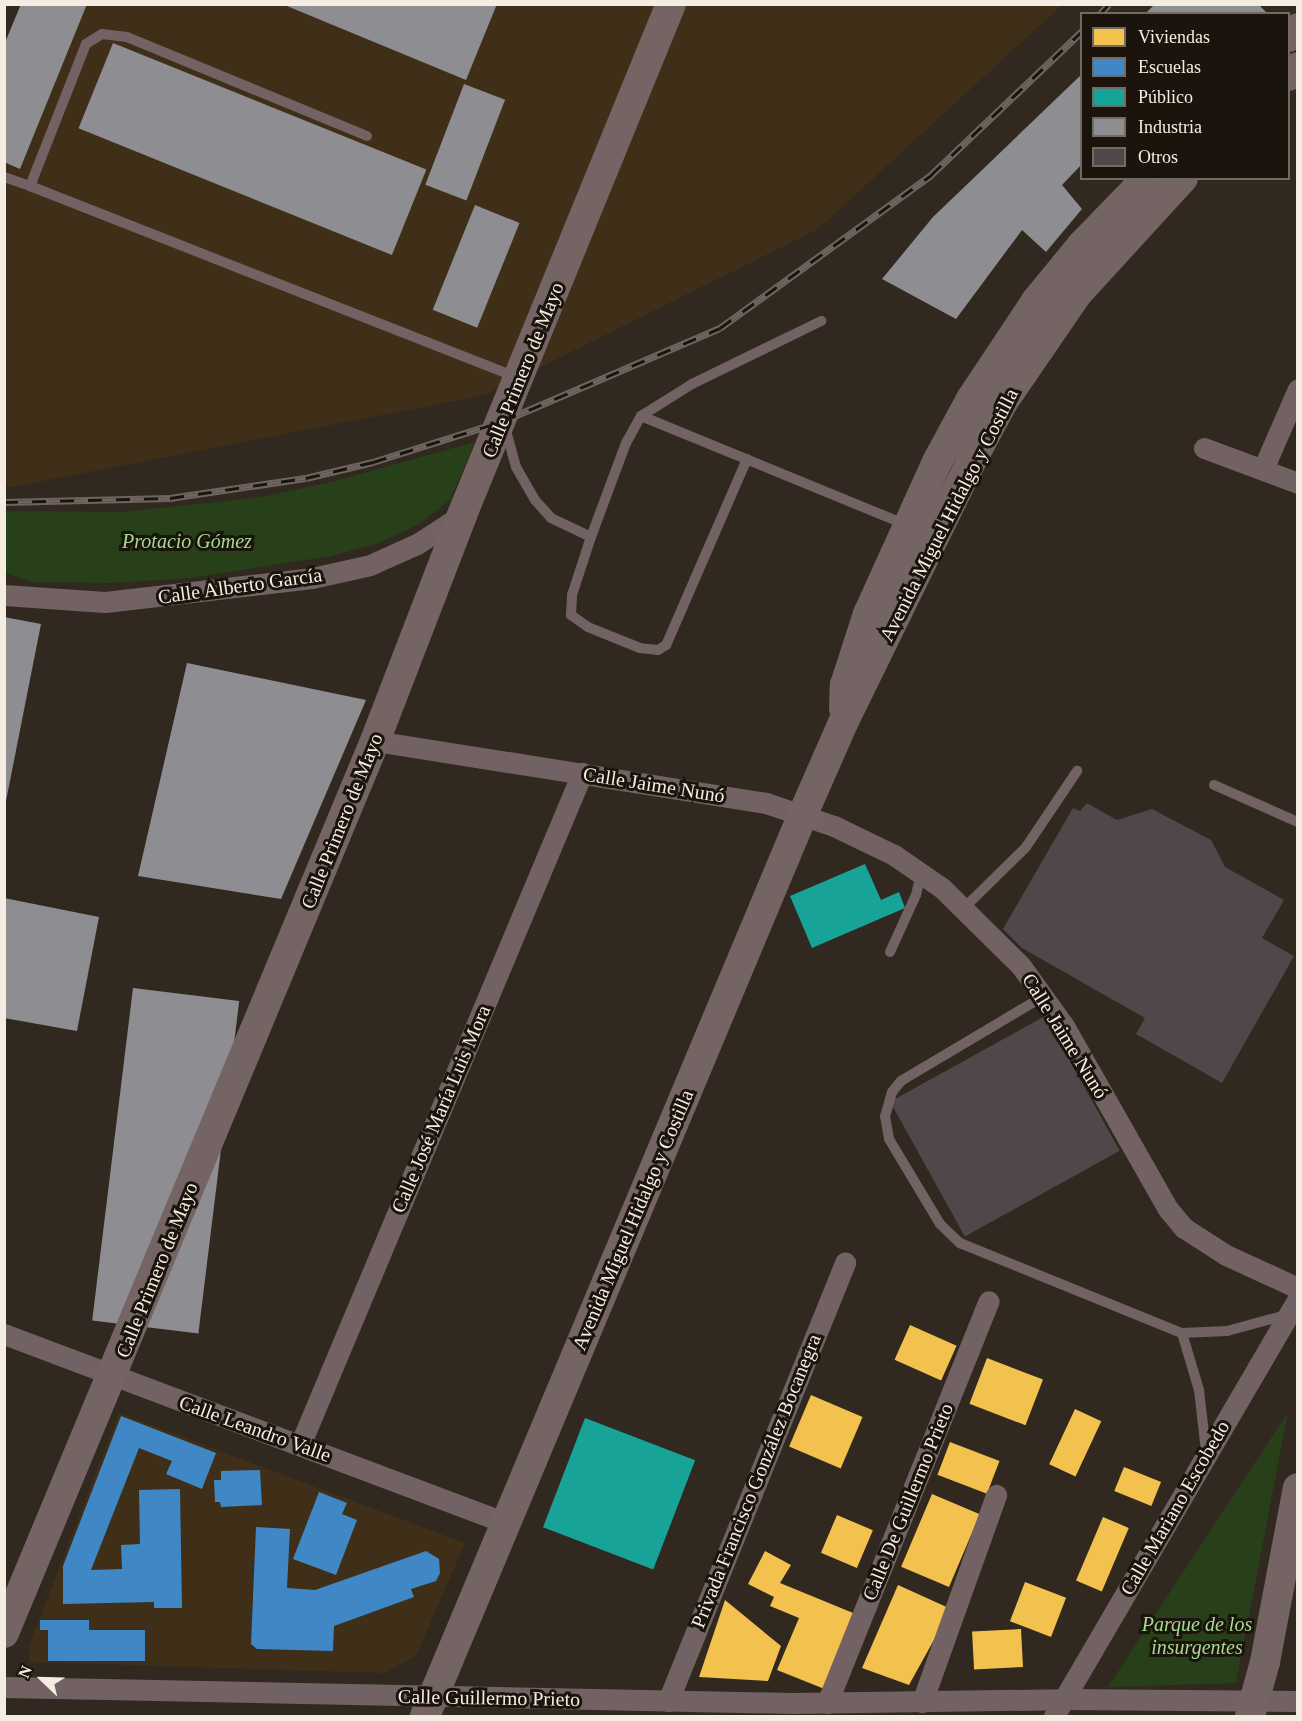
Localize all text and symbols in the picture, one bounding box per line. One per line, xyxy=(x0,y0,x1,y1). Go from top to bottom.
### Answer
legend xyxy=(1080,12,1290,180)
text: Viviendas xyxy=(1138,27,1210,47)
text: Escuelas xyxy=(1138,57,1201,77)
text: Público xyxy=(1138,87,1193,107)
text: Industria xyxy=(1138,117,1202,137)
text: Otros xyxy=(1138,147,1178,167)
street label: Calle Primero de Mayo xyxy=(477,279,569,461)
street label: Avenida Miguel Hidalgo y Costilla xyxy=(875,384,1023,646)
park label: Protacio Gómez xyxy=(122,529,252,553)
street label: Calle Alberto García xyxy=(156,563,324,609)
street label: Calle Primero de Mayo xyxy=(296,730,388,912)
street label: Calle Jaime Nunó xyxy=(581,762,727,808)
street label: Calle Jaime Nunó xyxy=(1017,969,1113,1103)
street label: Calle José María Luis Mora xyxy=(386,1002,496,1216)
street label: Avenida Miguel Hidalgo y Costilla xyxy=(567,1086,699,1354)
street label: Calle Primero de Mayo xyxy=(111,1179,203,1361)
street label: Privada Francisco González Bocanegra xyxy=(686,1331,826,1631)
street label: Calle Leandro Valle xyxy=(176,1390,334,1468)
street label: Calle De Guillermo Prieto xyxy=(857,1400,959,1604)
street label: Calle Mariano Escobedo xyxy=(1115,1416,1235,1600)
park label: Parque de los insurgentes xyxy=(1142,1612,1252,1659)
north arrow xyxy=(12,1649,72,1709)
text: N xyxy=(15,1663,35,1680)
street label: Calle Guillermo Prieto xyxy=(398,1684,580,1712)

